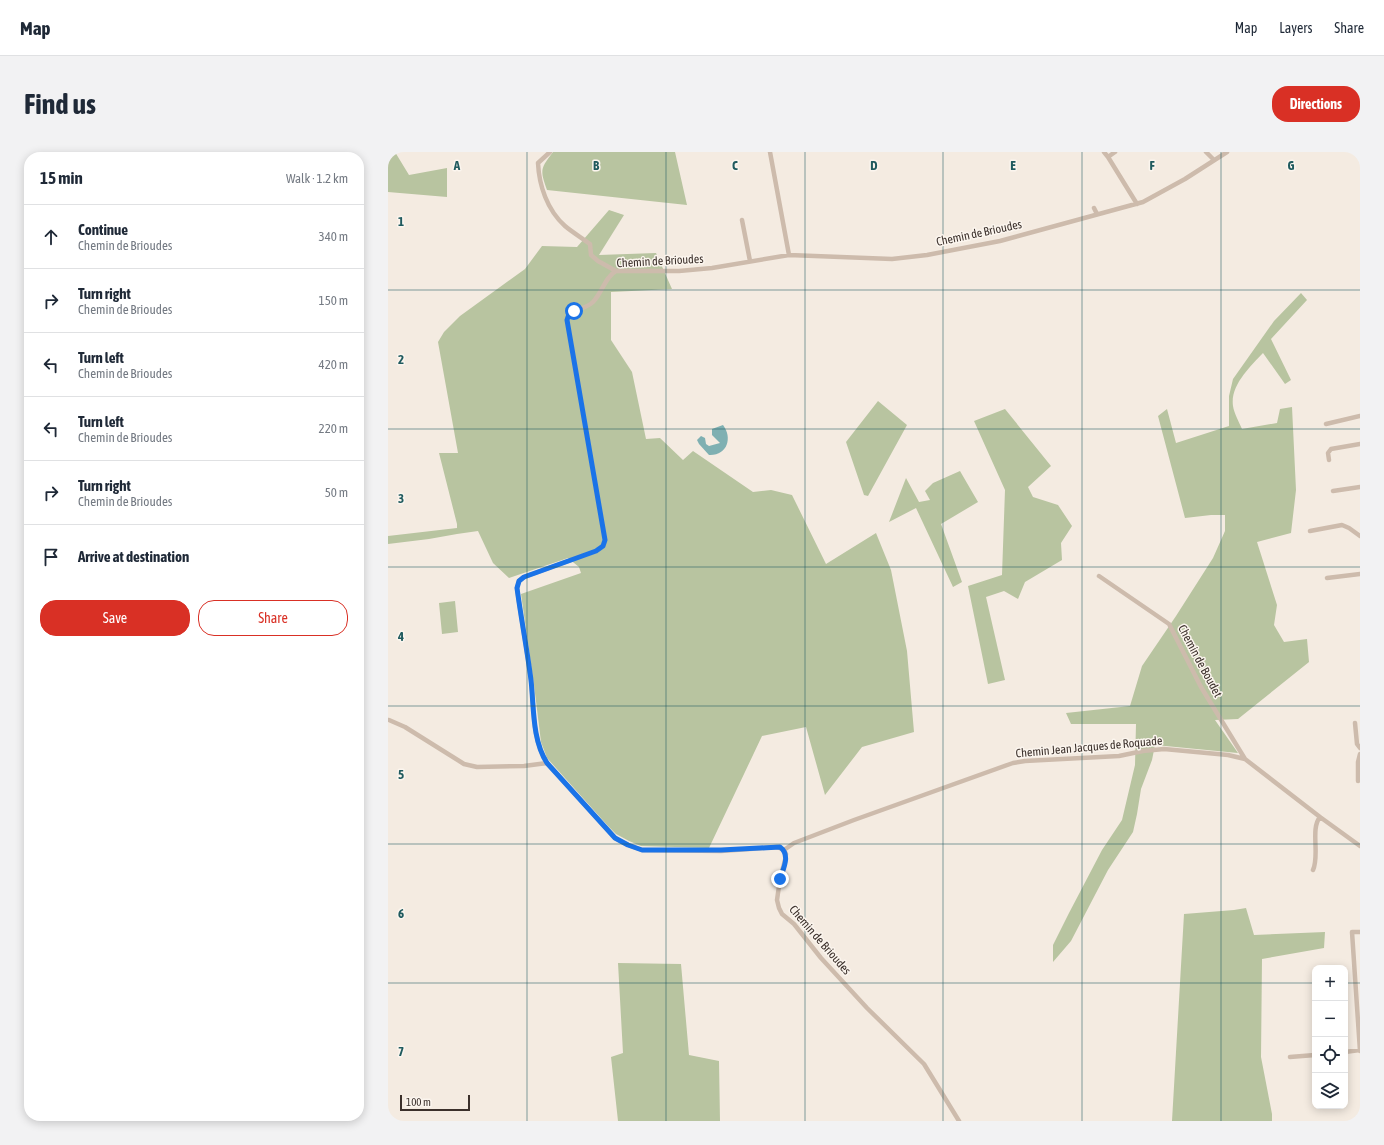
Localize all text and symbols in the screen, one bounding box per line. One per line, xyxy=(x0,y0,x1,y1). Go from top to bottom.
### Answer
text: Map xyxy=(20,17,51,39)
text: Map xyxy=(1235,20,1257,36)
text: Layers xyxy=(1279,20,1312,36)
text: Share xyxy=(1334,20,1364,36)
button: Directions xyxy=(1272,86,1360,122)
text: Find us xyxy=(24,88,96,120)
text: A xyxy=(453,158,461,173)
text: B xyxy=(593,158,600,173)
text: C xyxy=(732,158,738,173)
text: D xyxy=(870,158,878,173)
text: E xyxy=(1010,158,1016,173)
text: F xyxy=(1149,158,1155,173)
text: G xyxy=(1288,158,1295,173)
text: 15 min xyxy=(40,168,83,188)
text: Walk · 1.2 km xyxy=(286,171,348,186)
text: 1 xyxy=(398,214,404,229)
street label: Chemin de Brioudes xyxy=(935,217,1023,249)
text: Continue xyxy=(78,221,128,238)
icon: ahead xyxy=(40,226,62,248)
text: 340 m xyxy=(319,229,348,244)
text: Chemin de Brioudes xyxy=(78,238,172,253)
street label: Chemin de Brioudes xyxy=(616,252,704,270)
text: Turn right xyxy=(78,285,131,302)
icon: right xyxy=(40,290,62,312)
text: 150 m xyxy=(319,293,348,308)
text: Chemin de Brioudes xyxy=(78,302,172,317)
route start xyxy=(565,302,583,320)
text: Turn left xyxy=(78,349,124,366)
text: 2 xyxy=(398,352,404,367)
icon: left xyxy=(40,354,62,376)
text: 420 m xyxy=(319,357,348,372)
text: Chemin de Brioudes xyxy=(78,366,172,381)
text: Turn left xyxy=(78,413,124,430)
icon: left xyxy=(40,418,62,440)
text: 220 m xyxy=(319,421,348,436)
text: Chemin de Brioudes xyxy=(78,430,172,445)
text: Turn right xyxy=(78,477,131,494)
icon: right xyxy=(40,482,62,504)
text: 50 m xyxy=(325,485,348,500)
text: 3 xyxy=(398,491,404,506)
text: Chemin de Brioudes xyxy=(78,494,172,509)
icon: arrive xyxy=(40,546,62,568)
text: Arrive at destination xyxy=(78,548,189,565)
button: Save xyxy=(40,600,190,636)
button: Share xyxy=(198,600,348,636)
street label: Chemin de Boudet xyxy=(1175,622,1225,700)
text: 4 xyxy=(397,629,404,644)
street label: Chemin Jean Jacques de Roquade xyxy=(1015,734,1163,760)
text: 5 xyxy=(398,767,404,782)
route end xyxy=(771,870,789,888)
street label: Chemin de Brioudes xyxy=(786,903,854,977)
text: 6 xyxy=(398,906,404,921)
map controls xyxy=(1312,965,1348,1109)
button: + xyxy=(1312,965,1348,1001)
button: − xyxy=(1312,1001,1348,1037)
button: locate xyxy=(1312,1037,1348,1073)
text: 7 xyxy=(398,1044,404,1059)
button: layers xyxy=(1312,1073,1348,1109)
scale bar xyxy=(400,1093,470,1112)
text: 100 m xyxy=(406,1096,431,1108)

